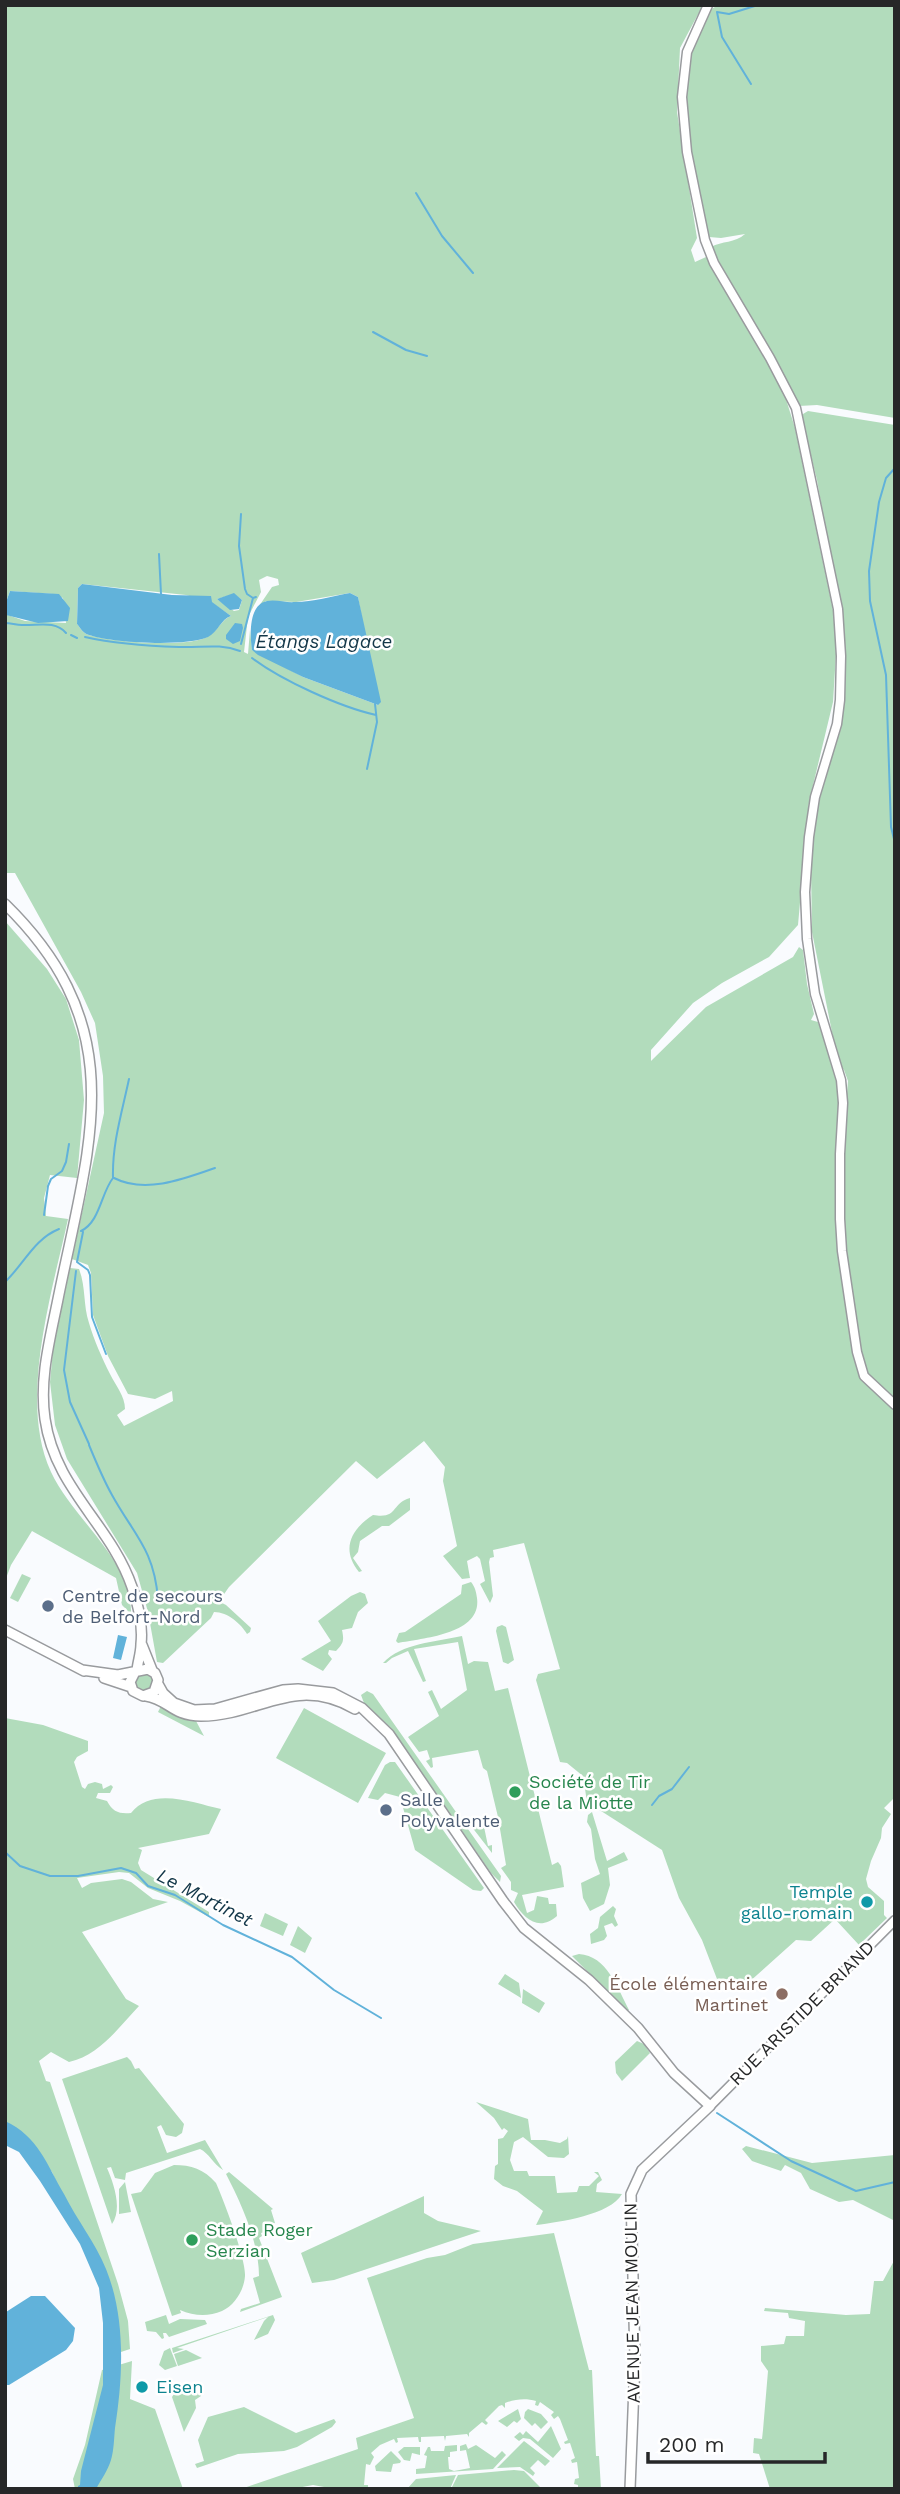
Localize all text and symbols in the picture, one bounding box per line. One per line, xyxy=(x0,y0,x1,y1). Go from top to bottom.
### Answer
water label: Étangs Lagace xyxy=(256,630,392,653)
place label: Centre de secours de Belfort-Nord xyxy=(62,1585,223,1627)
marker: Centre de secours de Belfort-Nord xyxy=(40,1598,56,1614)
place label: Société de Tir de la Miotte xyxy=(529,1771,650,1813)
marker: Société de Tir de la Miotte xyxy=(507,1784,523,1800)
place label: Salle Polyvalente xyxy=(400,1789,500,1831)
marker: Salle Polyvalente xyxy=(378,1802,394,1818)
water label: Le Martinet xyxy=(153,1864,257,1931)
place label: Temple gallo-romain xyxy=(741,1881,853,1923)
marker: Temple gallo-romain xyxy=(859,1894,875,1910)
street label: RUE ARISTIDE BRIAND xyxy=(725,1936,878,2089)
place label: École élémentaire Martinet xyxy=(609,1973,768,2015)
marker: École élémentaire Martinet xyxy=(774,1986,790,2002)
street label: AVENUE JEAN MOULIN xyxy=(619,2202,644,2404)
place label: Stade Roger Serzian xyxy=(206,2219,313,2261)
marker: Stade Roger Serzian xyxy=(184,2232,200,2248)
place label: Eisen xyxy=(156,2376,203,2397)
marker: Eisen xyxy=(134,2379,150,2395)
scale bar xyxy=(648,2420,825,2464)
text: 200 m xyxy=(659,2432,725,2457)

